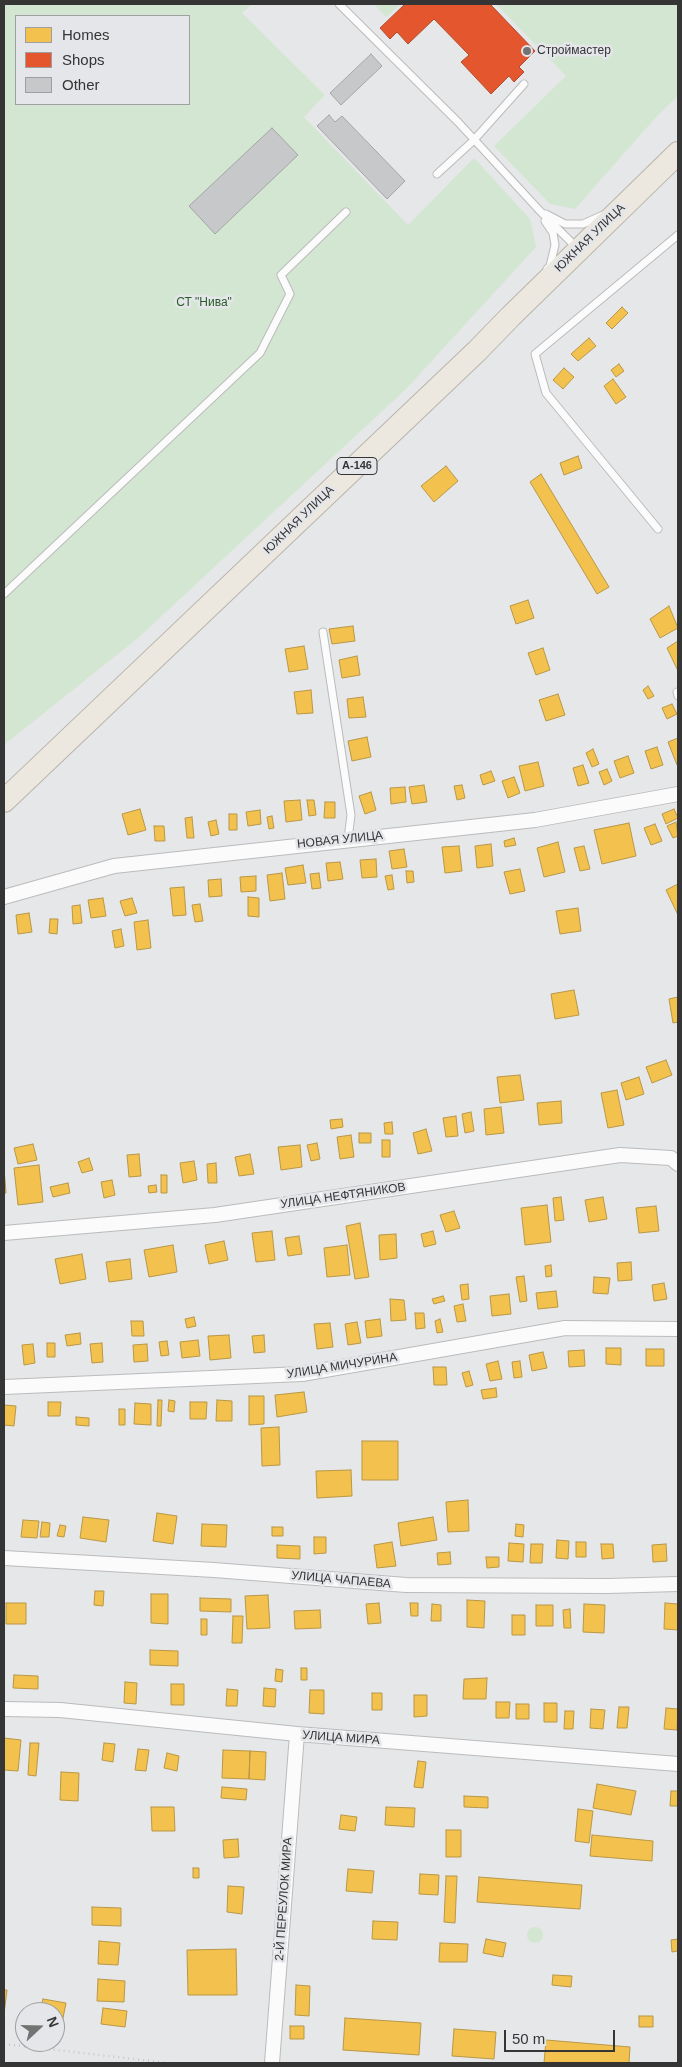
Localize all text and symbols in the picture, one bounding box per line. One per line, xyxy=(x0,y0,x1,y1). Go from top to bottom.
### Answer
legend xyxy=(15,15,190,105)
text: Homes xyxy=(62,26,110,43)
place label: Строймастер xyxy=(537,44,611,58)
marker: Строймастер xyxy=(521,45,533,57)
text: Shops xyxy=(62,51,105,68)
text: Other xyxy=(62,76,100,93)
street label: ЮЖНАЯ УЛИЦА xyxy=(552,201,628,275)
park label: СТ "Нива" xyxy=(176,296,232,310)
road number: А-146 xyxy=(337,458,377,474)
street label: ЮЖНАЯ УЛИЦА xyxy=(261,483,337,557)
street label: НОВАЯ УЛИЦА xyxy=(296,828,384,852)
street label: УЛИЦА НЕФТЯНИКОВ xyxy=(279,1180,407,1212)
street label: УЛИЦА МИЧУРИНА xyxy=(286,1350,398,1382)
street label: УЛИЦА ЧАПАЕВА xyxy=(291,1568,391,1592)
street label: УЛИЦА МИРА xyxy=(302,1728,380,1748)
street label: 2-Й ПЕРЕУЛОК МИРА xyxy=(272,1837,296,1961)
north arrow xyxy=(15,2002,65,2052)
text: N xyxy=(44,2014,62,2030)
scale bar xyxy=(507,2020,618,2052)
text: 50 m xyxy=(512,2030,545,2047)

